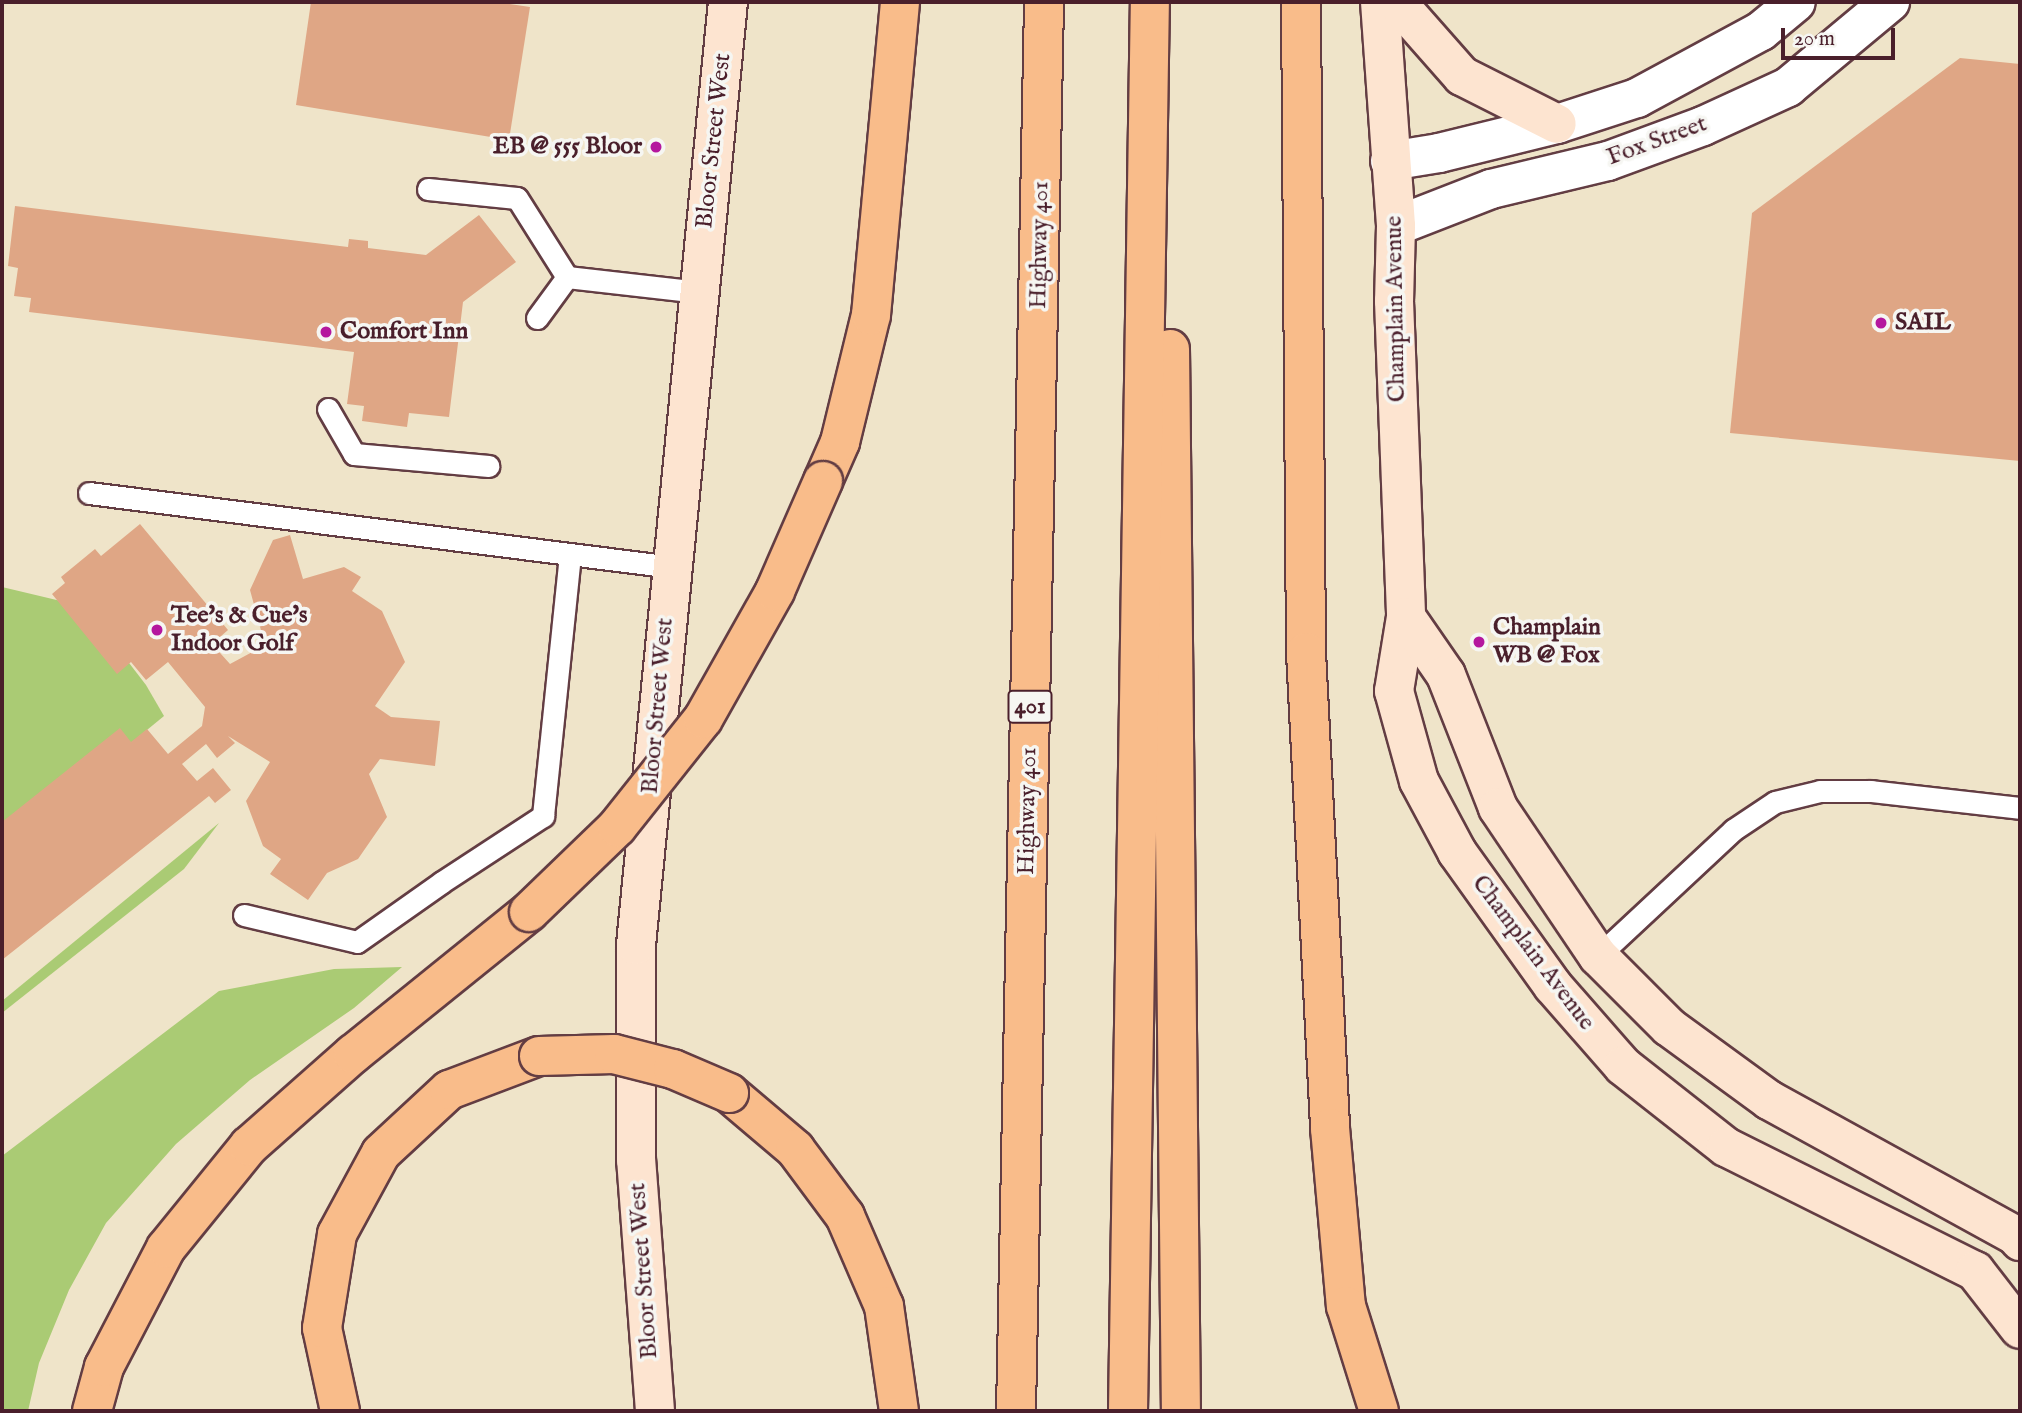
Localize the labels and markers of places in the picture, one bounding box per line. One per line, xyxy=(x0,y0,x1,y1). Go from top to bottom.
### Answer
place label: EB @ 555 Bloor xyxy=(493,133,642,161)
marker: EB @ 555 Bloor xyxy=(648,139,664,155)
place label: SAIL xyxy=(1895,309,1951,337)
marker: SAIL xyxy=(1873,315,1889,331)
place label: Comfort Inn xyxy=(340,318,468,346)
marker: Comfort Inn xyxy=(318,324,334,340)
place label: Tee's & Cue's Indoor Golf xyxy=(171,602,307,658)
place label: Champlain WB @ Fox xyxy=(1493,614,1601,670)
marker: Tee's & Cue's Indoor Golf xyxy=(149,622,165,638)
marker: Champlain WB @ Fox xyxy=(1471,634,1487,650)

